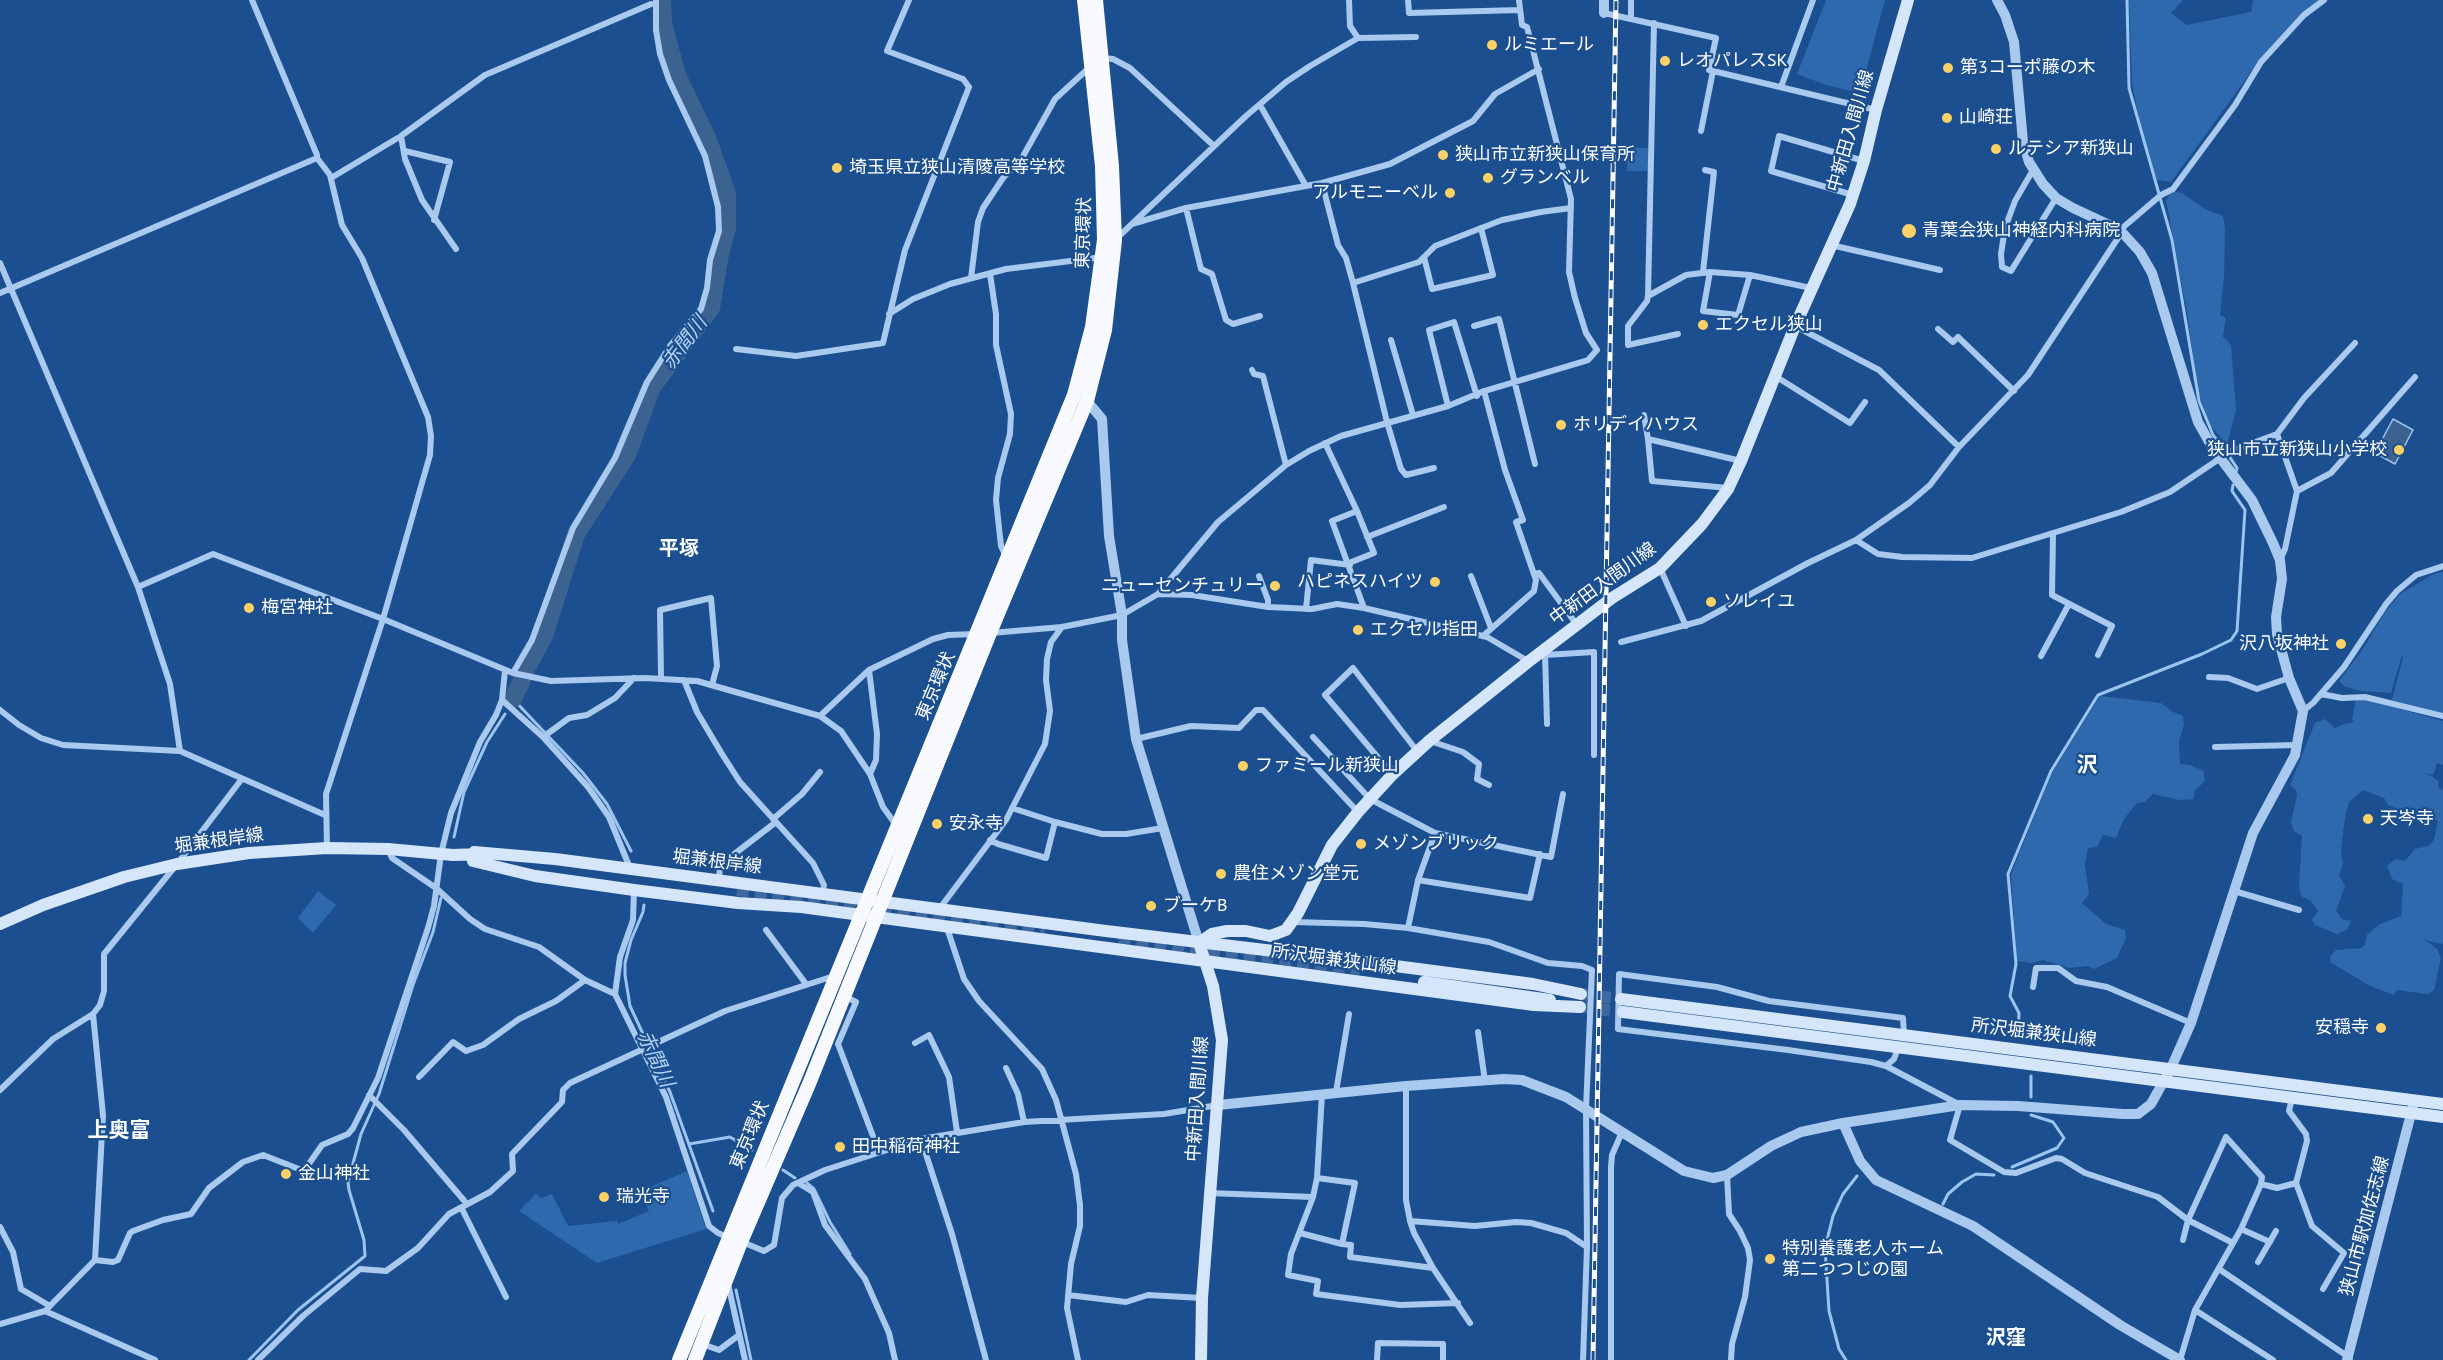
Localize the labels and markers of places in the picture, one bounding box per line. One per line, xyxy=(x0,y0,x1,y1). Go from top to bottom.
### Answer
place label: ルミエール xyxy=(1504,34,1594,56)
marker: ルミエール xyxy=(1485,38,1499,52)
place label: レオパレスSK xyxy=(1677,50,1788,72)
marker: レオパレスSK xyxy=(1658,54,1672,68)
place label: 第3コーポ藤の木 xyxy=(1960,57,2096,79)
marker: 第3コーポ藤の木 xyxy=(1941,61,1955,75)
place label: 山崎荘 xyxy=(1959,107,2013,129)
marker: 山崎荘 xyxy=(1940,111,1954,125)
place label: ルテシア新狭山 xyxy=(2008,138,2134,160)
marker: ルテシア新狭山 xyxy=(1989,142,2003,156)
place label: 狭山市立新狭山保育所 xyxy=(1455,144,1635,166)
marker: 狭山市立新狭山保育所 xyxy=(1436,148,1450,162)
place label: 埼玉県立狭山清陵高等学校 xyxy=(849,157,1065,179)
marker: 埼玉県立狭山清陵高等学校 xyxy=(830,161,844,175)
place label: グランベル xyxy=(1500,167,1590,189)
marker: グランベル xyxy=(1481,171,1495,185)
place label: アルモニーベル xyxy=(1312,182,1438,204)
marker: アルモニーベル xyxy=(1443,186,1457,200)
place label: 青葉会狭山神経内科病院 xyxy=(1922,220,2120,242)
marker: 青葉会狭山神経内科病院 xyxy=(1900,222,1918,240)
place label: エクセル狭山 xyxy=(1715,314,1823,336)
marker: エクセル狭山 xyxy=(1696,318,1710,332)
place label: ホリデイハウス xyxy=(1573,414,1699,436)
marker: ホリデイハウス xyxy=(1554,418,1568,432)
place label: 狭山市立新狭山小学校 xyxy=(2207,439,2387,461)
marker: 狭山市立新狭山小学校 xyxy=(2392,443,2406,457)
place label: ハピネスハイツ xyxy=(1297,571,1423,593)
place label: ニューセンチュリー xyxy=(1101,575,1263,597)
marker: ハピネスハイツ xyxy=(1428,575,1442,589)
marker: ニューセンチュリー xyxy=(1268,579,1282,593)
place label: ソレイユ xyxy=(1723,591,1795,613)
marker: ソレイユ xyxy=(1704,595,1718,609)
place label: 梅宮神社 xyxy=(261,597,333,619)
marker: 梅宮神社 xyxy=(242,601,256,615)
place label: エクセル指田 xyxy=(1370,619,1478,641)
marker: エクセル指田 xyxy=(1351,623,1365,637)
place label: 沢八坂神社 xyxy=(2239,633,2329,655)
marker: 沢八坂神社 xyxy=(2334,637,2348,651)
place label: ファミール新狭山 xyxy=(1255,755,1399,777)
marker: ファミール新狭山 xyxy=(1236,759,1250,773)
place label: 天岑寺 xyxy=(2380,808,2434,830)
marker: 天岑寺 xyxy=(2361,812,2375,826)
place label: 安永寺 xyxy=(949,813,1003,835)
marker: 安永寺 xyxy=(930,817,944,831)
place label: メゾンブリック xyxy=(1373,833,1499,855)
marker: メゾンブリック xyxy=(1354,837,1368,851)
place label: 農住メゾン堂元 xyxy=(1233,863,1359,885)
marker: 農住メゾン堂元 xyxy=(1214,867,1228,881)
place label: ブーケB xyxy=(1163,895,1228,917)
marker: ブーケB xyxy=(1144,899,1158,913)
place label: 安穏寺 xyxy=(2315,1017,2369,1039)
marker: 安穏寺 xyxy=(2374,1021,2388,1035)
place label: 田中稲荷神社 xyxy=(852,1136,960,1158)
marker: 田中稲荷神社 xyxy=(833,1140,847,1154)
place label: 金山神社 xyxy=(298,1163,370,1185)
marker: 金山神社 xyxy=(279,1167,293,1181)
place label: 瑞光寺 xyxy=(616,1186,670,1208)
marker: 瑞光寺 xyxy=(597,1190,611,1204)
place label: 特別養護老人ホーム 第二つつじの園 xyxy=(1782,1238,1944,1280)
marker: 特別養護老人ホーム 第二つつじの園 xyxy=(1763,1252,1777,1266)

